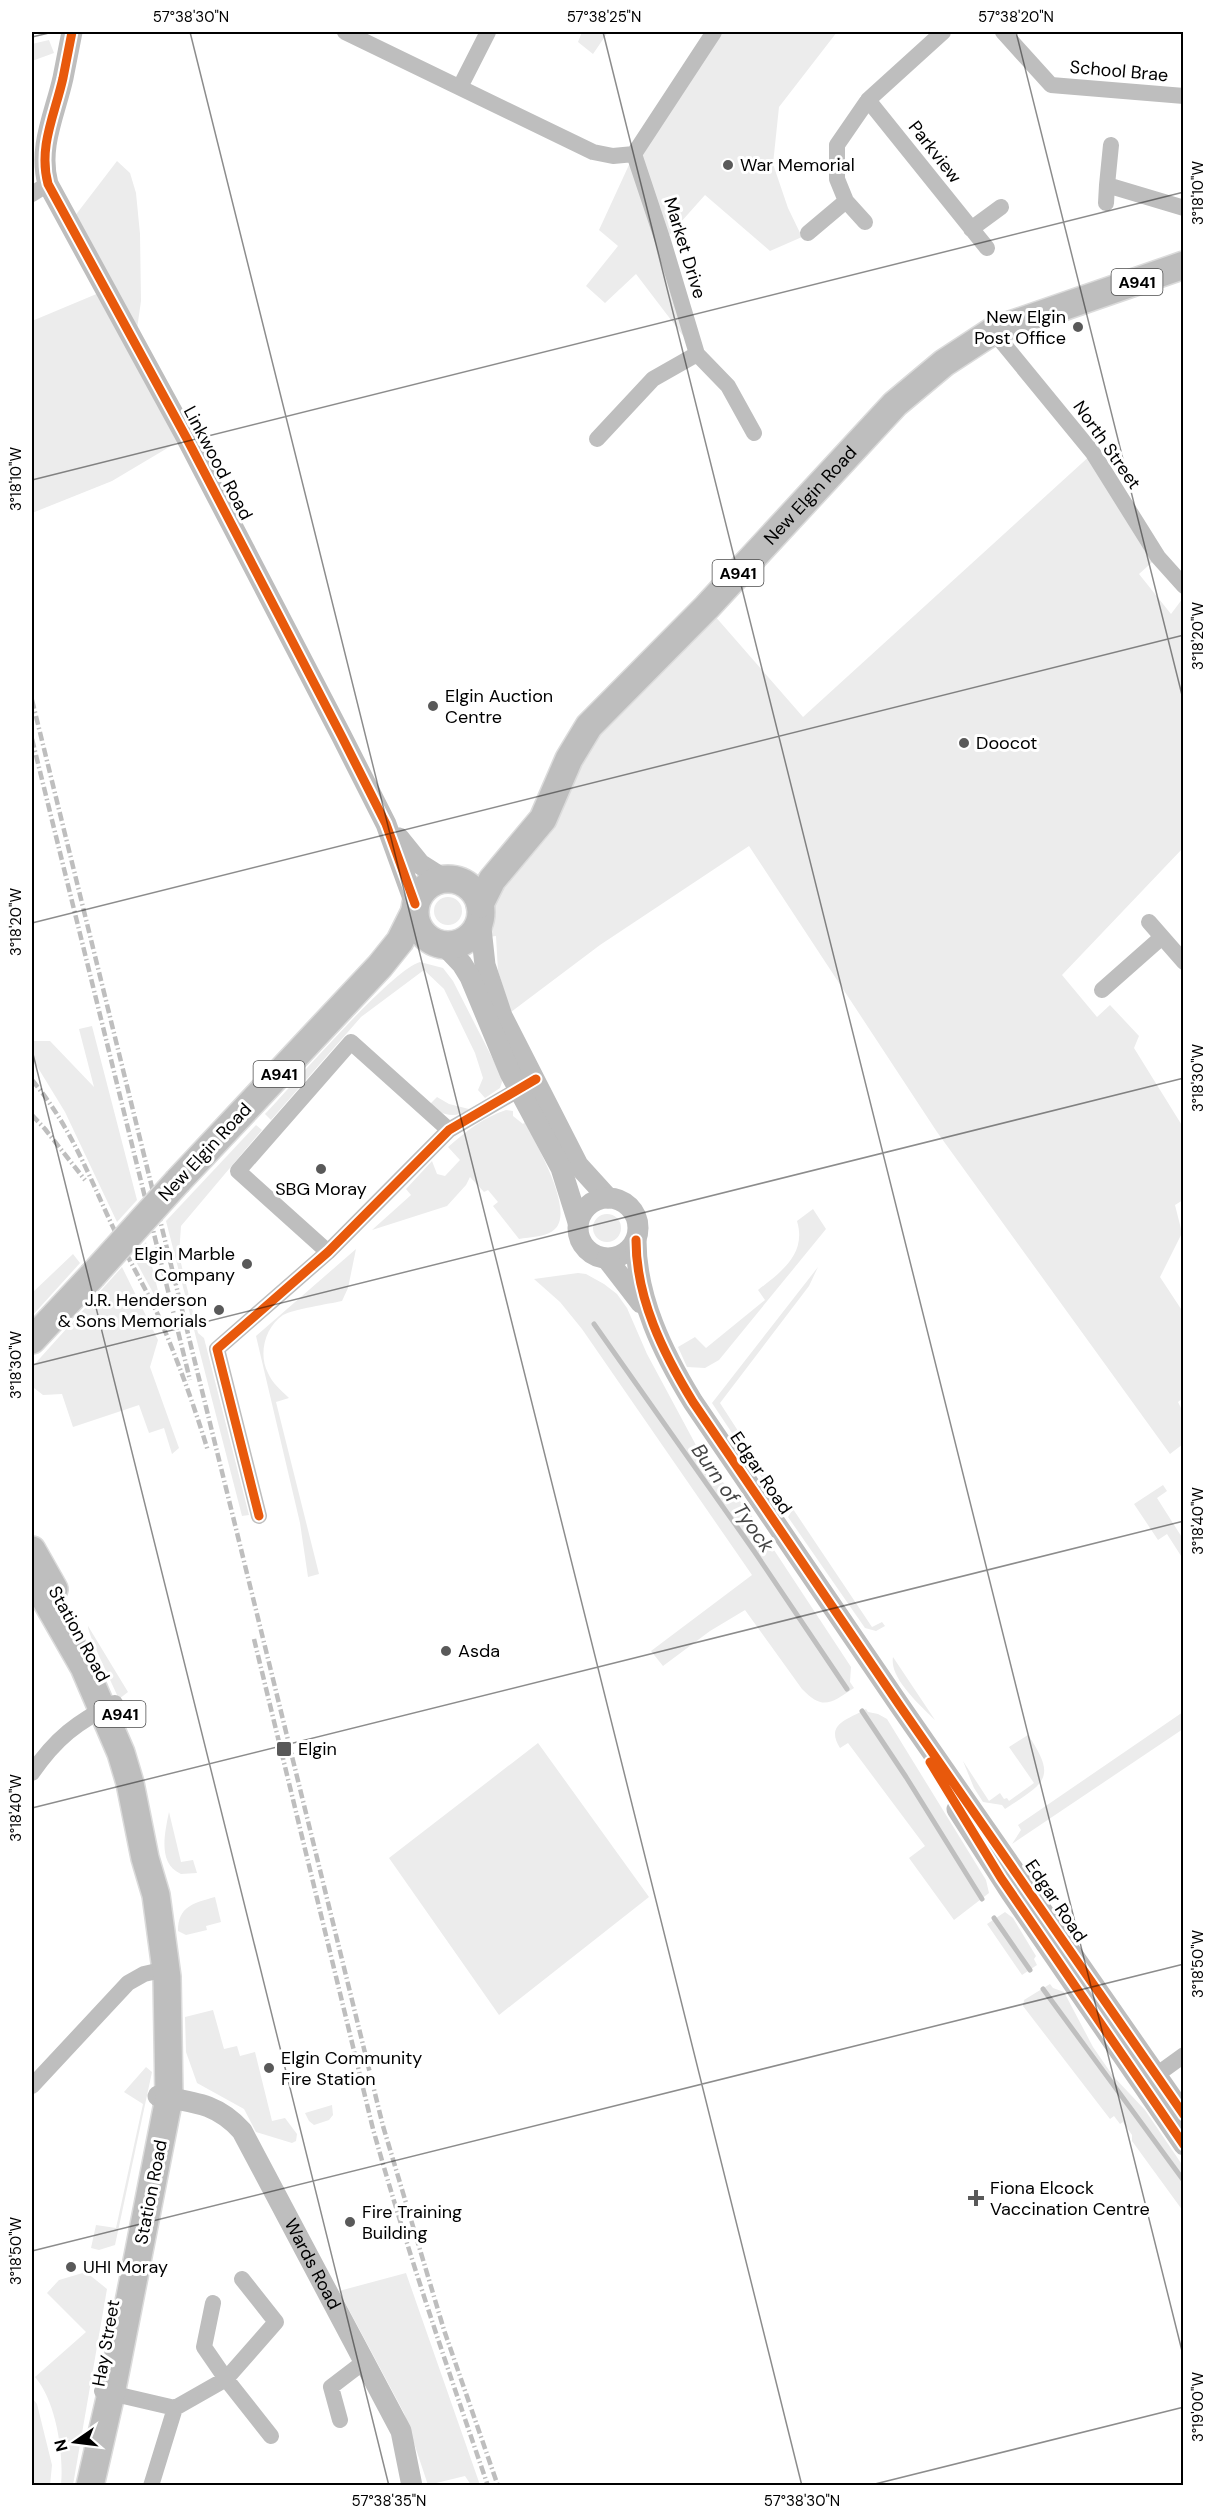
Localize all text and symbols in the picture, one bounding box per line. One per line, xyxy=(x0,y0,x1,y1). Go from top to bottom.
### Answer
text: 57°38'30"N xyxy=(153,7,229,27)
text: 57°38'25"N xyxy=(567,7,641,27)
text: 57°38'20"N xyxy=(978,7,1054,27)
street label: School Brae xyxy=(1069,55,1169,87)
street label: Parkview xyxy=(903,116,967,188)
place label: War Memorial xyxy=(740,153,855,177)
marker: War Memorial xyxy=(721,158,735,172)
text: 3°18'10"W xyxy=(1188,161,1208,225)
street label: Market Drive xyxy=(658,195,712,301)
road number: A941 xyxy=(1112,269,1162,295)
place label: New Elgin Post Office xyxy=(974,305,1066,350)
marker: New Elgin Post Office xyxy=(1071,320,1085,334)
street label: North Street xyxy=(1068,396,1146,494)
street label: Linkwood Road xyxy=(178,402,258,524)
street label: New Elgin Road xyxy=(759,441,862,550)
text: 3°18'10"W xyxy=(6,447,26,511)
road number: A941 xyxy=(712,560,764,586)
text: 3°18'20"W xyxy=(1188,602,1208,670)
place label: Elgin Auction Centre xyxy=(445,684,553,729)
marker: Elgin Auction Centre xyxy=(426,699,440,713)
place label: Doocot xyxy=(976,731,1037,755)
marker: Doocot xyxy=(957,736,971,750)
text: 3°18'20"W xyxy=(6,888,26,956)
text: 3°18'30"W xyxy=(1188,1043,1208,1112)
road number: A941 xyxy=(254,1061,304,1087)
street label: New Elgin Road xyxy=(153,1098,257,1206)
marker: SBG Moray xyxy=(314,1162,328,1176)
place label: SBG Moray xyxy=(275,1177,367,1201)
place label: Elgin Marble Company xyxy=(134,1242,235,1287)
marker: Elgin Marble Company xyxy=(240,1257,254,1271)
place label: J.R. Henderson & Sons Memorials xyxy=(58,1288,207,1333)
marker: J.R. Henderson & Sons Memorials xyxy=(212,1303,226,1317)
text: 3°18'30"W xyxy=(6,1330,26,1399)
street label: Edgar Road xyxy=(725,1427,797,1519)
water label: Burn of Tyock xyxy=(686,1438,781,1558)
text: 3°18'40"W xyxy=(1188,1487,1208,1555)
street label: Station Road xyxy=(43,1582,115,1686)
place label: Asda xyxy=(458,1639,500,1663)
marker: Asda xyxy=(439,1644,453,1658)
road number: A941 xyxy=(94,1701,146,1727)
place label: Elgin xyxy=(298,1737,337,1761)
marker: Elgin xyxy=(275,1740,293,1758)
text: 3°18'40"W xyxy=(6,1774,26,1842)
street label: Edgar Road xyxy=(1020,1855,1092,1947)
text: 3°18'50"W xyxy=(1188,1930,1208,1998)
place label: Elgin Community Fire Station xyxy=(281,2046,422,2091)
marker: Elgin Community Fire Station xyxy=(262,2061,276,2075)
street label: Station Road xyxy=(129,2138,173,2246)
place label: Fiona Elcock Vaccination Centre xyxy=(990,2176,1150,2221)
marker: Fiona Elcock Vaccination Centre xyxy=(967,2189,985,2207)
place label: Fire Training Building xyxy=(362,2200,462,2245)
street label: Wards Road xyxy=(279,2214,346,2314)
marker: Fire Training Building xyxy=(343,2215,357,2229)
text: 3°18'50"W xyxy=(6,2217,26,2285)
place label: UHI Moray xyxy=(83,2255,168,2279)
marker: UHI Moray xyxy=(64,2260,78,2274)
street label: Hay Street xyxy=(87,2298,125,2388)
text: 3°19'00"W xyxy=(1188,2372,1208,2442)
north arrow xyxy=(45,2412,105,2472)
text: N xyxy=(49,2437,73,2454)
text: 57°38'35"N xyxy=(352,2491,426,2511)
text: 57°38'30"N xyxy=(764,2491,840,2511)

